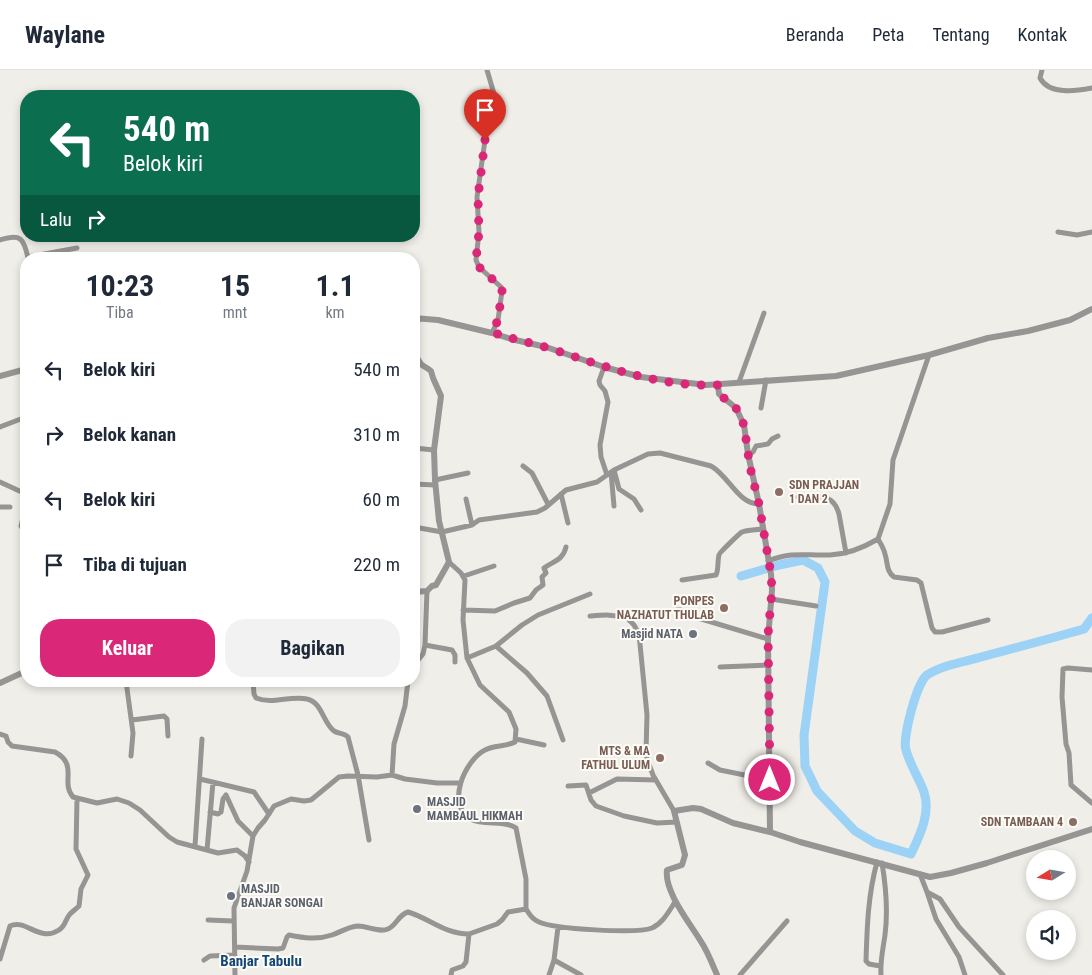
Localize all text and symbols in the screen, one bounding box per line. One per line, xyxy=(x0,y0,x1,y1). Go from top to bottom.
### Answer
text: Waylane xyxy=(25,21,105,49)
text: Beranda xyxy=(786,24,844,45)
text: Peta xyxy=(872,24,904,45)
text: Tentang xyxy=(932,24,990,45)
text: Kontak xyxy=(1018,24,1067,45)
pin xyxy=(464,89,506,140)
icon: arrive xyxy=(471,96,499,124)
text: 540 m xyxy=(123,109,210,150)
icon: left xyxy=(40,110,105,175)
text: Belok kiri xyxy=(123,151,203,176)
icon: right xyxy=(82,205,110,233)
text: Lalu xyxy=(40,208,72,231)
text: 10:23 xyxy=(85,268,154,303)
text: 15 xyxy=(220,268,250,303)
text: 1.1 xyxy=(316,268,355,303)
text: Tiba xyxy=(106,303,134,322)
text: mnt xyxy=(223,303,247,322)
text: km xyxy=(325,303,345,322)
icon: left xyxy=(40,356,68,384)
text: Belok kiri xyxy=(83,358,155,381)
text: 540 m xyxy=(353,358,400,381)
icon: right xyxy=(40,421,68,449)
text: Belok kanan xyxy=(83,423,176,446)
text: 310 m xyxy=(353,423,400,446)
place label: SDN PRAJJAN 1 DAN 2 xyxy=(789,478,859,506)
icon: left xyxy=(40,486,68,514)
marker: SDN PRAJJAN 1 DAN 2 xyxy=(773,486,785,498)
text: Belok kiri xyxy=(83,488,155,511)
text: 60 m xyxy=(363,488,400,511)
icon: arrive xyxy=(40,551,68,579)
text: Tiba di tujuan xyxy=(83,553,187,576)
text: 220 m xyxy=(353,553,400,576)
place label: PONPES NAZHATUT THULAB xyxy=(617,594,715,622)
marker: PONPES NAZHATUT THULAB xyxy=(718,602,730,614)
button: Keluar xyxy=(40,619,215,677)
button: Bagikan xyxy=(225,619,400,677)
place label: Masjid NATA xyxy=(621,627,684,641)
marker: Masjid NATA xyxy=(687,628,699,640)
place label: MTS & MA FATHUL ULUM xyxy=(581,744,651,772)
marker: MTS & MA FATHUL ULUM xyxy=(654,752,666,764)
position arrow xyxy=(743,753,795,805)
place label: MASJID MAMBAUL HIKMAH xyxy=(427,795,523,823)
marker: MASJID MAMBAUL HIKMAH xyxy=(411,803,423,815)
place label: SDN TAMBAAN 4 xyxy=(981,815,1063,829)
marker: SDN TAMBAAN 4 xyxy=(1067,816,1079,828)
north arrow xyxy=(1026,850,1076,900)
map controls xyxy=(1026,850,1076,960)
place label: MASJID BANJAR SONGAI xyxy=(241,882,323,910)
marker: MASJID BANJAR SONGAI xyxy=(225,890,237,902)
button: sound xyxy=(1026,910,1076,960)
district label: Banjar Tabulu xyxy=(220,952,302,970)

